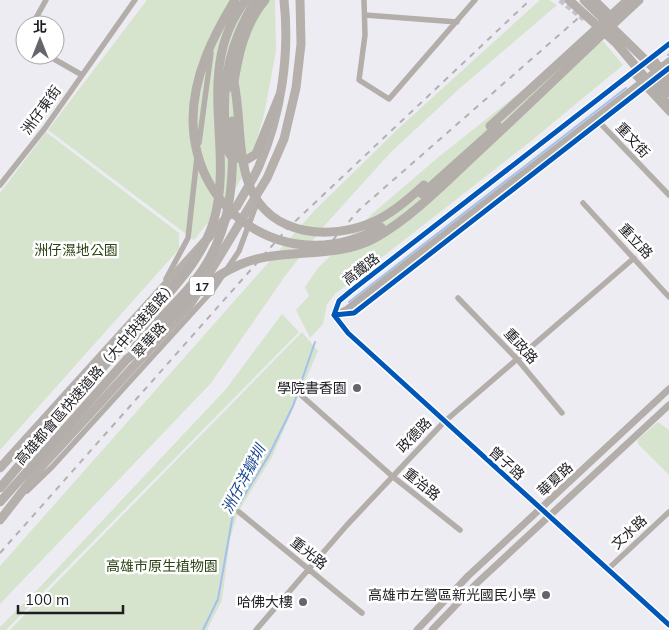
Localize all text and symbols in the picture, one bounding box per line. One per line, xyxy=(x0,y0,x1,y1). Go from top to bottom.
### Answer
north arrow xyxy=(15,15,65,65)
text: 北 xyxy=(33,18,47,36)
street label: 洲仔東街 xyxy=(17,82,65,138)
street label: 重文街 xyxy=(612,119,654,161)
street label: 重立路 xyxy=(615,220,657,262)
park label: 洲仔濕地公園 xyxy=(34,241,118,259)
street label: 高鐵路 xyxy=(339,249,383,289)
road number: 17 xyxy=(190,276,214,296)
street label: 高雄都會區快速道路（大中快速道路） xyxy=(11,277,181,469)
street label: 翠華路 xyxy=(128,318,170,362)
street label: 重政路 xyxy=(500,324,542,368)
place label: 學院書香園 xyxy=(277,379,347,397)
marker: 學院書香園 xyxy=(351,382,363,394)
street label: 政德路 xyxy=(393,414,435,456)
water label: 洲仔洋瓣圳 xyxy=(217,440,270,517)
street label: 曾子路 xyxy=(485,442,529,484)
street label: 華夏路 xyxy=(534,458,576,500)
street label: 重治路 xyxy=(400,464,444,504)
street label: 文水路 xyxy=(608,511,650,553)
street label: 重光路 xyxy=(287,533,331,573)
park label: 高雄市原生植物園 xyxy=(106,557,218,575)
scale bar xyxy=(18,582,122,614)
place label: 高雄市左營區新光國民小學 xyxy=(368,586,536,604)
marker: 高雄市左營區新光國民小學 xyxy=(540,589,552,601)
text: 100 m xyxy=(25,590,69,609)
place label: 哈佛大樓 xyxy=(237,593,293,611)
marker: 哈佛大樓 xyxy=(297,596,309,608)

